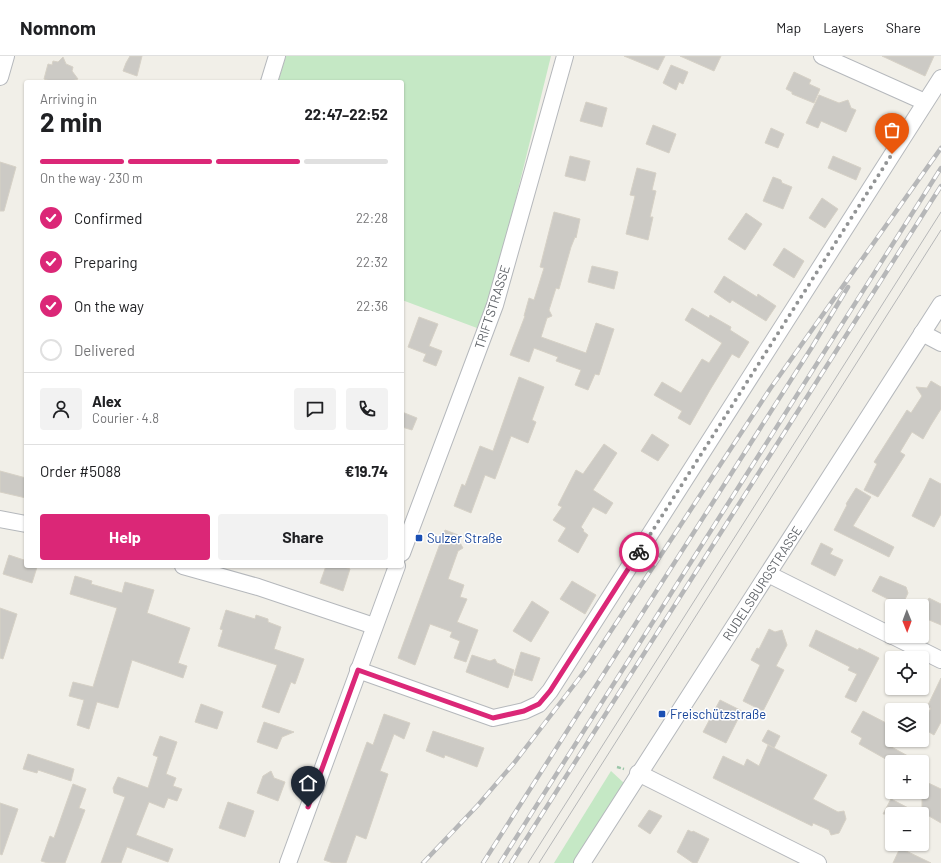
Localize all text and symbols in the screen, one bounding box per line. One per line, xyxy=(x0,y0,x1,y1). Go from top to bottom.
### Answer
text: Nomnom xyxy=(20,16,96,39)
text: Map xyxy=(776,19,801,36)
text: Layers xyxy=(823,19,864,36)
text: Share xyxy=(886,19,921,36)
text: Arriving in xyxy=(40,91,97,107)
text: 22:47–22:52 xyxy=(304,105,388,123)
text: 2 min xyxy=(40,106,102,137)
pin xyxy=(875,113,909,154)
icon: bag xyxy=(881,119,903,141)
text: On the way · 230 m xyxy=(40,170,143,186)
icon: check xyxy=(40,207,62,229)
text: Confirmed xyxy=(74,209,142,227)
text: 22:28 xyxy=(356,210,388,226)
icon: check xyxy=(40,251,62,273)
text: Preparing xyxy=(74,253,138,271)
text: 22:32 xyxy=(356,254,388,270)
street label: TRIFTSTRASSE xyxy=(471,263,513,351)
icon: check xyxy=(40,295,62,317)
text: On the way xyxy=(74,297,144,315)
text: 22:36 xyxy=(356,298,388,314)
text: Delivered xyxy=(74,341,135,359)
button: person xyxy=(40,388,82,430)
button: chat xyxy=(294,388,336,430)
button: phone xyxy=(346,388,388,430)
text: Alex xyxy=(92,392,122,410)
text: Courier · 4.8 xyxy=(92,410,159,426)
text: Order #5088 xyxy=(40,462,121,480)
text: €19.74 xyxy=(345,462,388,480)
button: Help xyxy=(40,514,210,560)
button: Share xyxy=(218,514,388,560)
street label: RUDELSBURGSTRASSE xyxy=(719,523,805,643)
place label: Sulzer Straße xyxy=(427,530,503,546)
courier xyxy=(619,532,659,572)
marker: Sulzer Straße xyxy=(414,533,424,543)
icon: bike xyxy=(628,541,650,563)
north arrow xyxy=(885,599,929,643)
map controls xyxy=(885,599,929,851)
button: locate xyxy=(885,651,929,695)
button: layers xyxy=(885,703,929,747)
place label: Freischützstraße xyxy=(670,706,766,722)
marker: Freischützstraße xyxy=(657,709,667,719)
button: + xyxy=(885,755,929,799)
pin xyxy=(291,766,325,807)
icon: home xyxy=(297,772,319,794)
button: − xyxy=(885,807,929,851)

